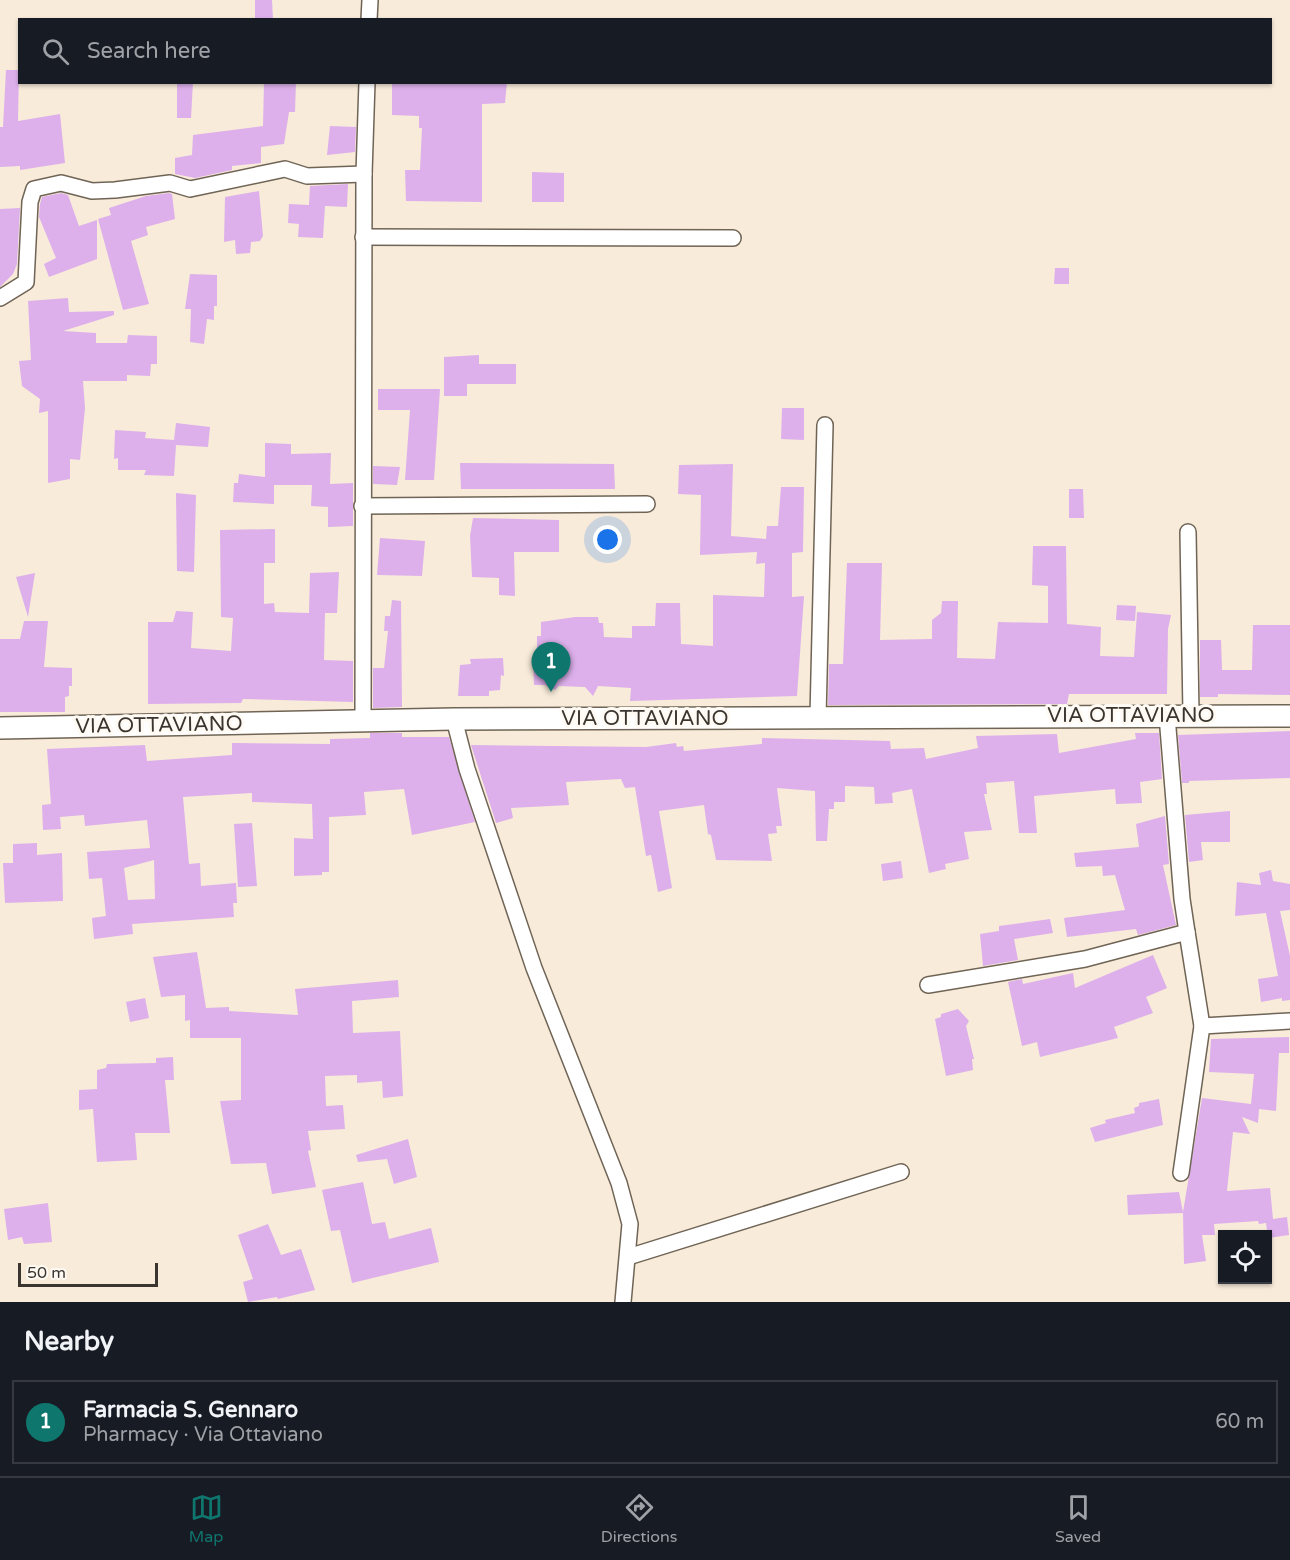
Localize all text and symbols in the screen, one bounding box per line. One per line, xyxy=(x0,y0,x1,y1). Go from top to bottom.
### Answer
search box xyxy=(18,18,1272,84)
icon: search xyxy=(39,35,72,68)
text: Search here xyxy=(87,38,211,64)
your location xyxy=(593,525,622,554)
pin: 1 xyxy=(532,642,570,692)
street label: VIA OTTAVIANO xyxy=(1047,703,1215,728)
street label: VIA OTTAVIANO xyxy=(561,706,729,731)
street label: VIA OTTAVIANO xyxy=(75,711,243,739)
map controls xyxy=(1218,1230,1272,1284)
button: locate xyxy=(1218,1230,1272,1284)
scale bar xyxy=(18,1260,158,1288)
text: 50 m xyxy=(27,1263,66,1283)
text: Nearby xyxy=(24,1326,114,1357)
text: Farmacia S. Gennaro xyxy=(83,1397,298,1423)
text: 1 xyxy=(39,1410,52,1434)
text: 60 m xyxy=(1215,1410,1264,1434)
text: Pharmacy · Via Ottaviano xyxy=(83,1423,323,1447)
tab: Map xyxy=(189,1491,223,1547)
tab: Directions xyxy=(601,1491,677,1547)
tab: Saved xyxy=(1055,1491,1101,1547)

